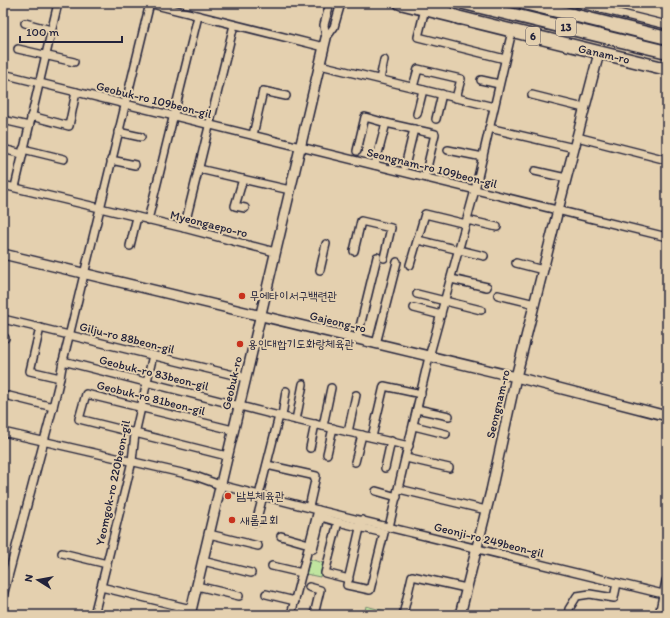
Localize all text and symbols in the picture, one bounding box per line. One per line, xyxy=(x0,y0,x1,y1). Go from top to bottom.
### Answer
scale bar xyxy=(20,18,122,44)
road number: 13 xyxy=(556,18,576,36)
text: 100 m xyxy=(26,25,59,39)
road number: 6 xyxy=(526,27,540,45)
street label: Ganam-ro xyxy=(577,41,631,67)
street label: Geobuk-ro 109beon-gil xyxy=(95,79,214,121)
street label: Seongnam-ro 109beon-gil xyxy=(365,145,499,191)
street label: Myeongaepo-ro xyxy=(169,208,249,240)
place label: 무에타이서구백련관 xyxy=(250,289,337,303)
marker: 무에타이서구백련관 xyxy=(237,291,247,301)
street label: Gajeong-ro xyxy=(308,308,368,336)
street label: Gilju-ro 88beon-gil xyxy=(78,319,177,357)
place label: 용인대합기도화랑체육관 xyxy=(248,337,355,351)
marker: 용인대합기도화랑체육관 xyxy=(235,339,245,349)
street label: Geobuk-ro 83beon-gil xyxy=(98,353,211,394)
street label: Geobuk-ro xyxy=(219,355,245,411)
street label: Seongnam-ro xyxy=(483,368,513,440)
street label: Geobuk-ro 81beon-gil xyxy=(95,378,207,418)
street label: Yeomgok-ro 220beon-gil xyxy=(93,418,133,547)
place label: 남부체육관 xyxy=(236,489,285,503)
marker: 남부체육관 xyxy=(223,491,233,501)
place label: 새롬교회 xyxy=(240,513,279,527)
marker: 새롬교회 xyxy=(227,515,237,525)
street label: Geonji-ro 249beon-gil xyxy=(432,520,546,561)
north arrow xyxy=(18,560,58,600)
text: N xyxy=(22,573,36,583)

